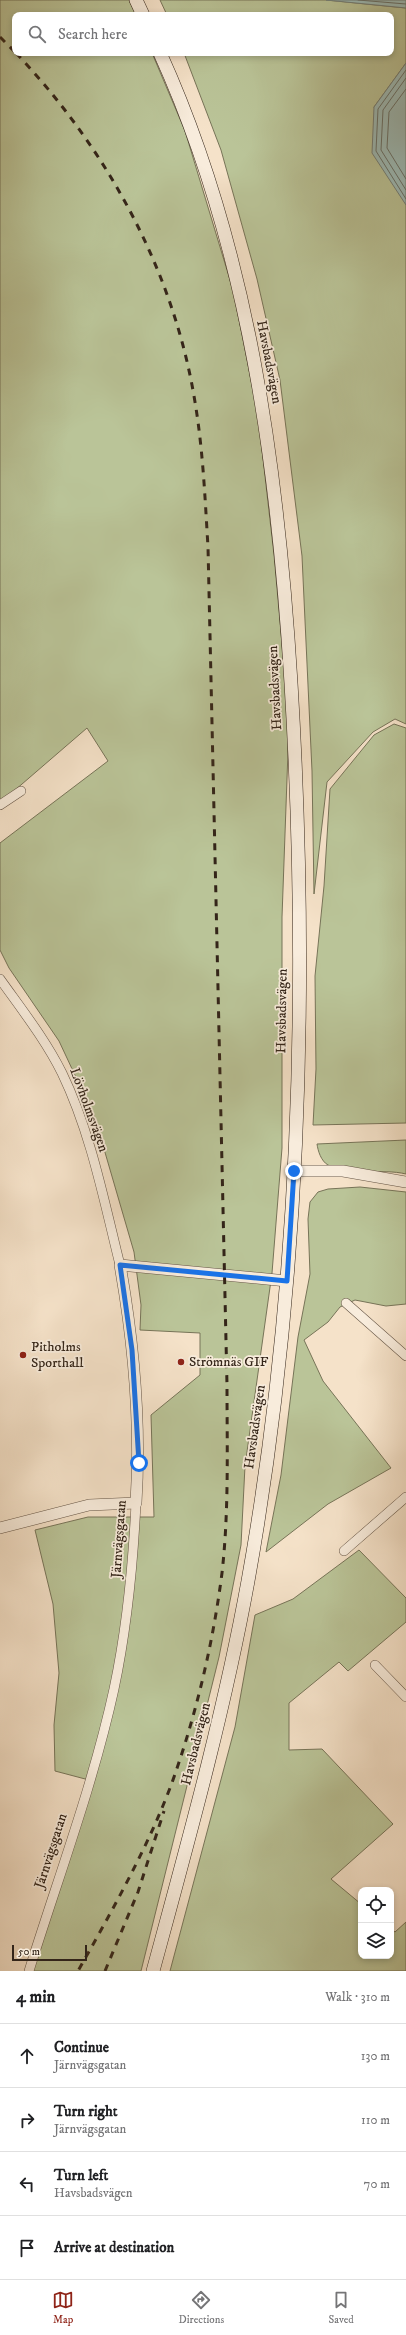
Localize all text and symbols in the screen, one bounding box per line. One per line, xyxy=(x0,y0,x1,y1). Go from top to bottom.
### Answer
search box xyxy=(12,12,394,56)
icon: search xyxy=(26,23,48,45)
text: Search here xyxy=(58,25,127,44)
street label: Havsbadsvägen xyxy=(252,319,286,406)
street label: Havsbadsvägen xyxy=(264,645,286,731)
street label: Havsbadsvägen xyxy=(272,968,292,1054)
street label: Lövholmsvägen xyxy=(65,1065,113,1155)
route end xyxy=(285,1162,303,1180)
place label: Pitholms Sporthall xyxy=(31,1338,84,1372)
marker: Pitholms Sporthall xyxy=(18,1350,28,1360)
place label: Strömnäs GIF xyxy=(189,1353,269,1371)
marker: Strömnäs GIF xyxy=(176,1357,186,1367)
street label: Havsbadsvägen xyxy=(240,1383,270,1470)
route start xyxy=(130,1454,148,1472)
street label: Järnvägsgatan xyxy=(107,1499,131,1581)
street label: Havsbadsvägen xyxy=(177,1700,215,1787)
street label: Järnvägsgatan xyxy=(30,1810,72,1893)
map controls xyxy=(358,1887,394,1959)
button: locate xyxy=(358,1887,394,1923)
button: layers xyxy=(358,1923,394,1959)
scale bar xyxy=(12,1943,87,1962)
text: 50 m xyxy=(18,1945,40,1959)
text: 4 min xyxy=(16,1986,55,2008)
text: Walk · 310 m xyxy=(325,1989,390,2005)
text: Continue xyxy=(54,2038,109,2057)
icon: ahead xyxy=(16,2045,38,2067)
text: 130 m xyxy=(361,2048,390,2064)
text: Järnvägsgatan xyxy=(54,2057,126,2073)
text: Turn right xyxy=(54,2102,117,2121)
icon: right xyxy=(16,2109,38,2131)
text: 110 m xyxy=(361,2112,390,2128)
text: Järnvägsgatan xyxy=(54,2121,126,2137)
text: Turn left xyxy=(54,2166,108,2185)
icon: left xyxy=(16,2173,38,2195)
text: 70 m xyxy=(364,2176,390,2192)
text: Havsbadsvägen xyxy=(54,2185,133,2201)
icon: arrive xyxy=(16,2237,38,2259)
text: Arrive at destination xyxy=(54,2238,174,2257)
tab: Map xyxy=(52,2289,74,2327)
tab: Directions xyxy=(179,2289,224,2327)
tab: Saved xyxy=(329,2289,354,2327)

